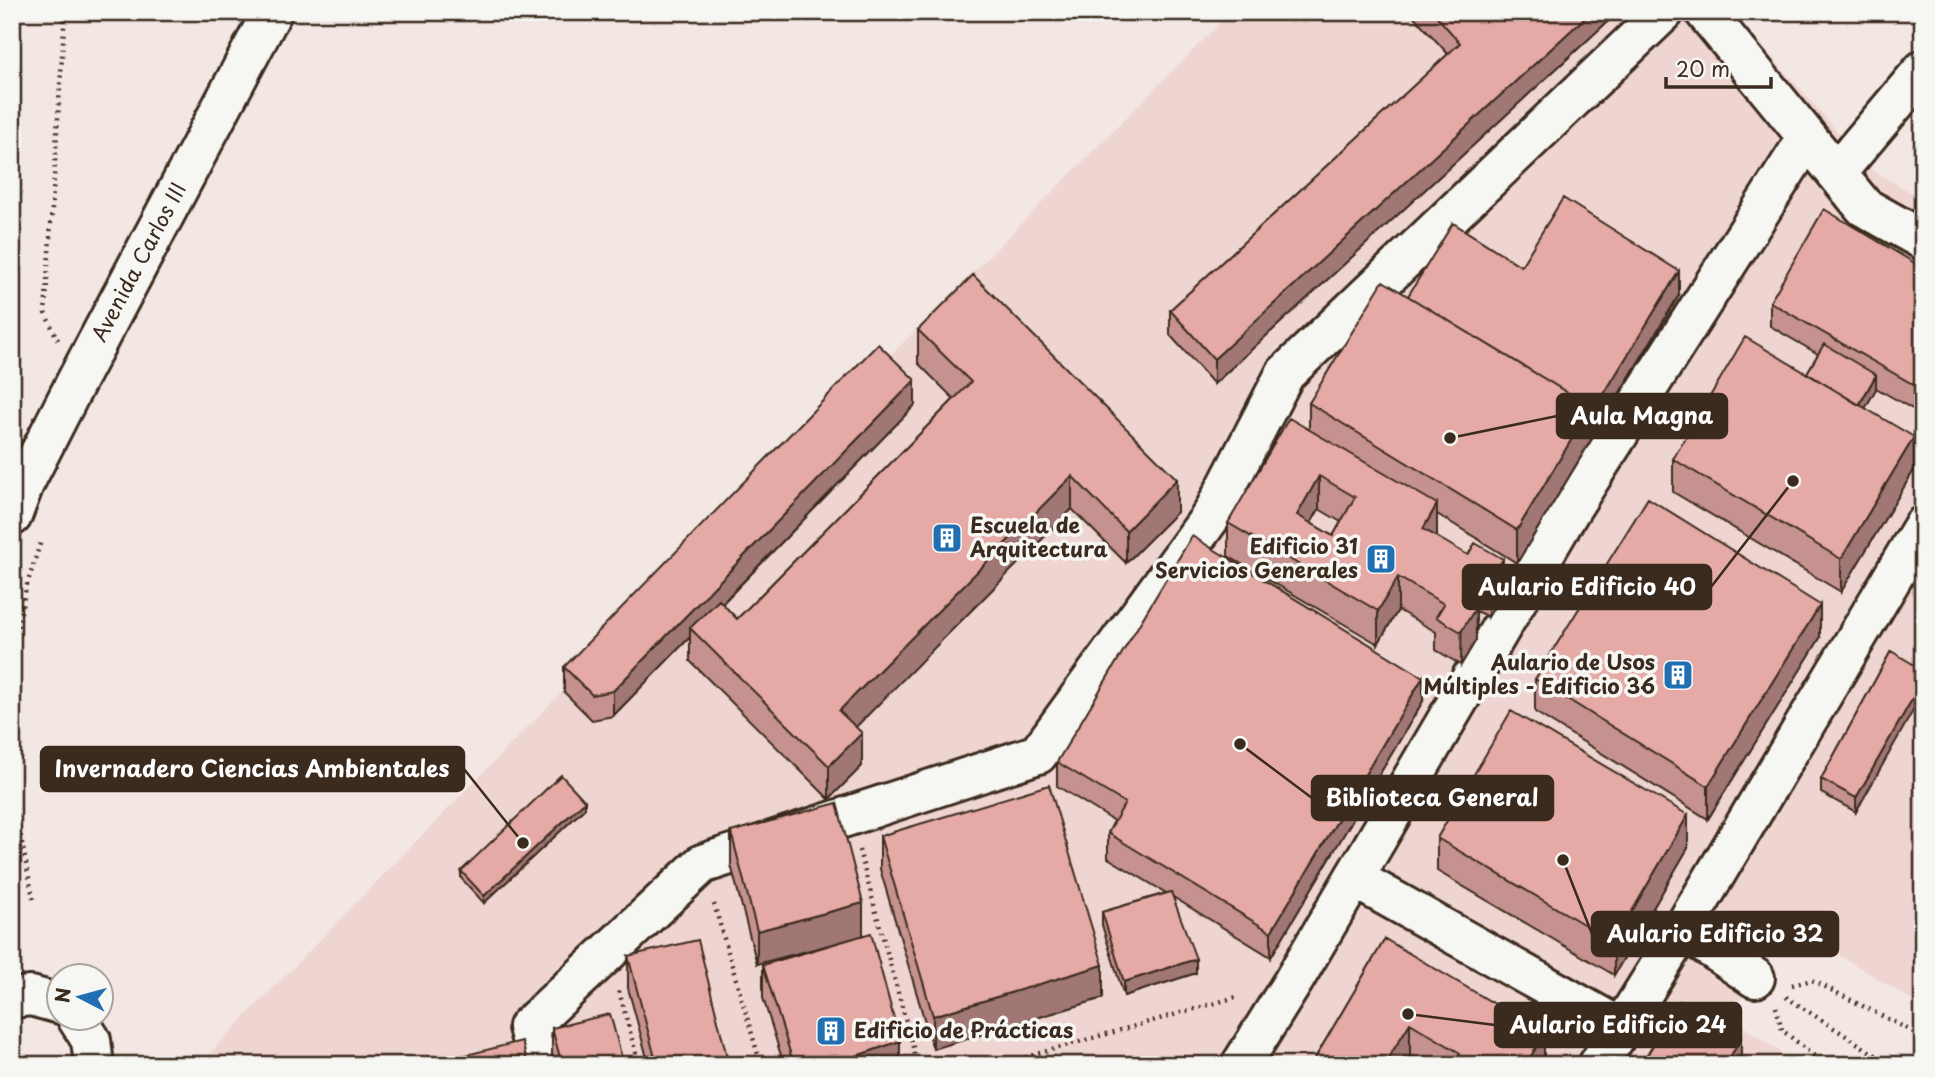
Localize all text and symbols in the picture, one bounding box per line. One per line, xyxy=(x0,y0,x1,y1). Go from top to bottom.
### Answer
scale bar xyxy=(1666,46,1770,90)
text: 20 m xyxy=(1676,52,1730,84)
street label: Avenida Carlos III xyxy=(82,176,193,347)
callout: Aula Magna xyxy=(1557,394,1727,438)
text: Aula Magna xyxy=(1570,397,1714,432)
place label: Escuela de Arquitectura xyxy=(969,508,1108,564)
building icon: Escuela de Arquitectura xyxy=(930,521,964,555)
place label: Edificio 31 Servicios Generales xyxy=(1155,529,1358,585)
building icon: Edificio 31 Servicios Generales xyxy=(1364,542,1398,576)
callout: Aulario Edificio 40 xyxy=(1463,565,1711,609)
text: Aulario Edificio 40 xyxy=(1477,568,1696,603)
place label: Aulario de Usos Múltiples - Edificio 36 xyxy=(1424,645,1655,701)
building icon: Aulario de Usos Múltiples - Edificio 36 xyxy=(1661,658,1695,692)
callout: Invernadero Ciencias Ambientales xyxy=(41,747,464,791)
text: Invernadero Ciencias Ambientales xyxy=(55,750,449,785)
callout: Biblioteca General xyxy=(1312,776,1553,820)
text: Biblioteca General xyxy=(1326,779,1538,814)
callout: Aulario Edificio 32 xyxy=(1592,912,1838,956)
text: Aulario Edificio 32 xyxy=(1606,915,1823,950)
north arrow xyxy=(46,962,116,1032)
text: N xyxy=(47,986,77,1004)
callout: Aulario Edificio 24 xyxy=(1495,1003,1741,1047)
text: Aulario Edificio 24 xyxy=(1509,1006,1727,1041)
place label: Edificio de Prácticas xyxy=(854,1013,1073,1045)
building icon: Edificio de Prácticas xyxy=(814,1014,848,1048)

